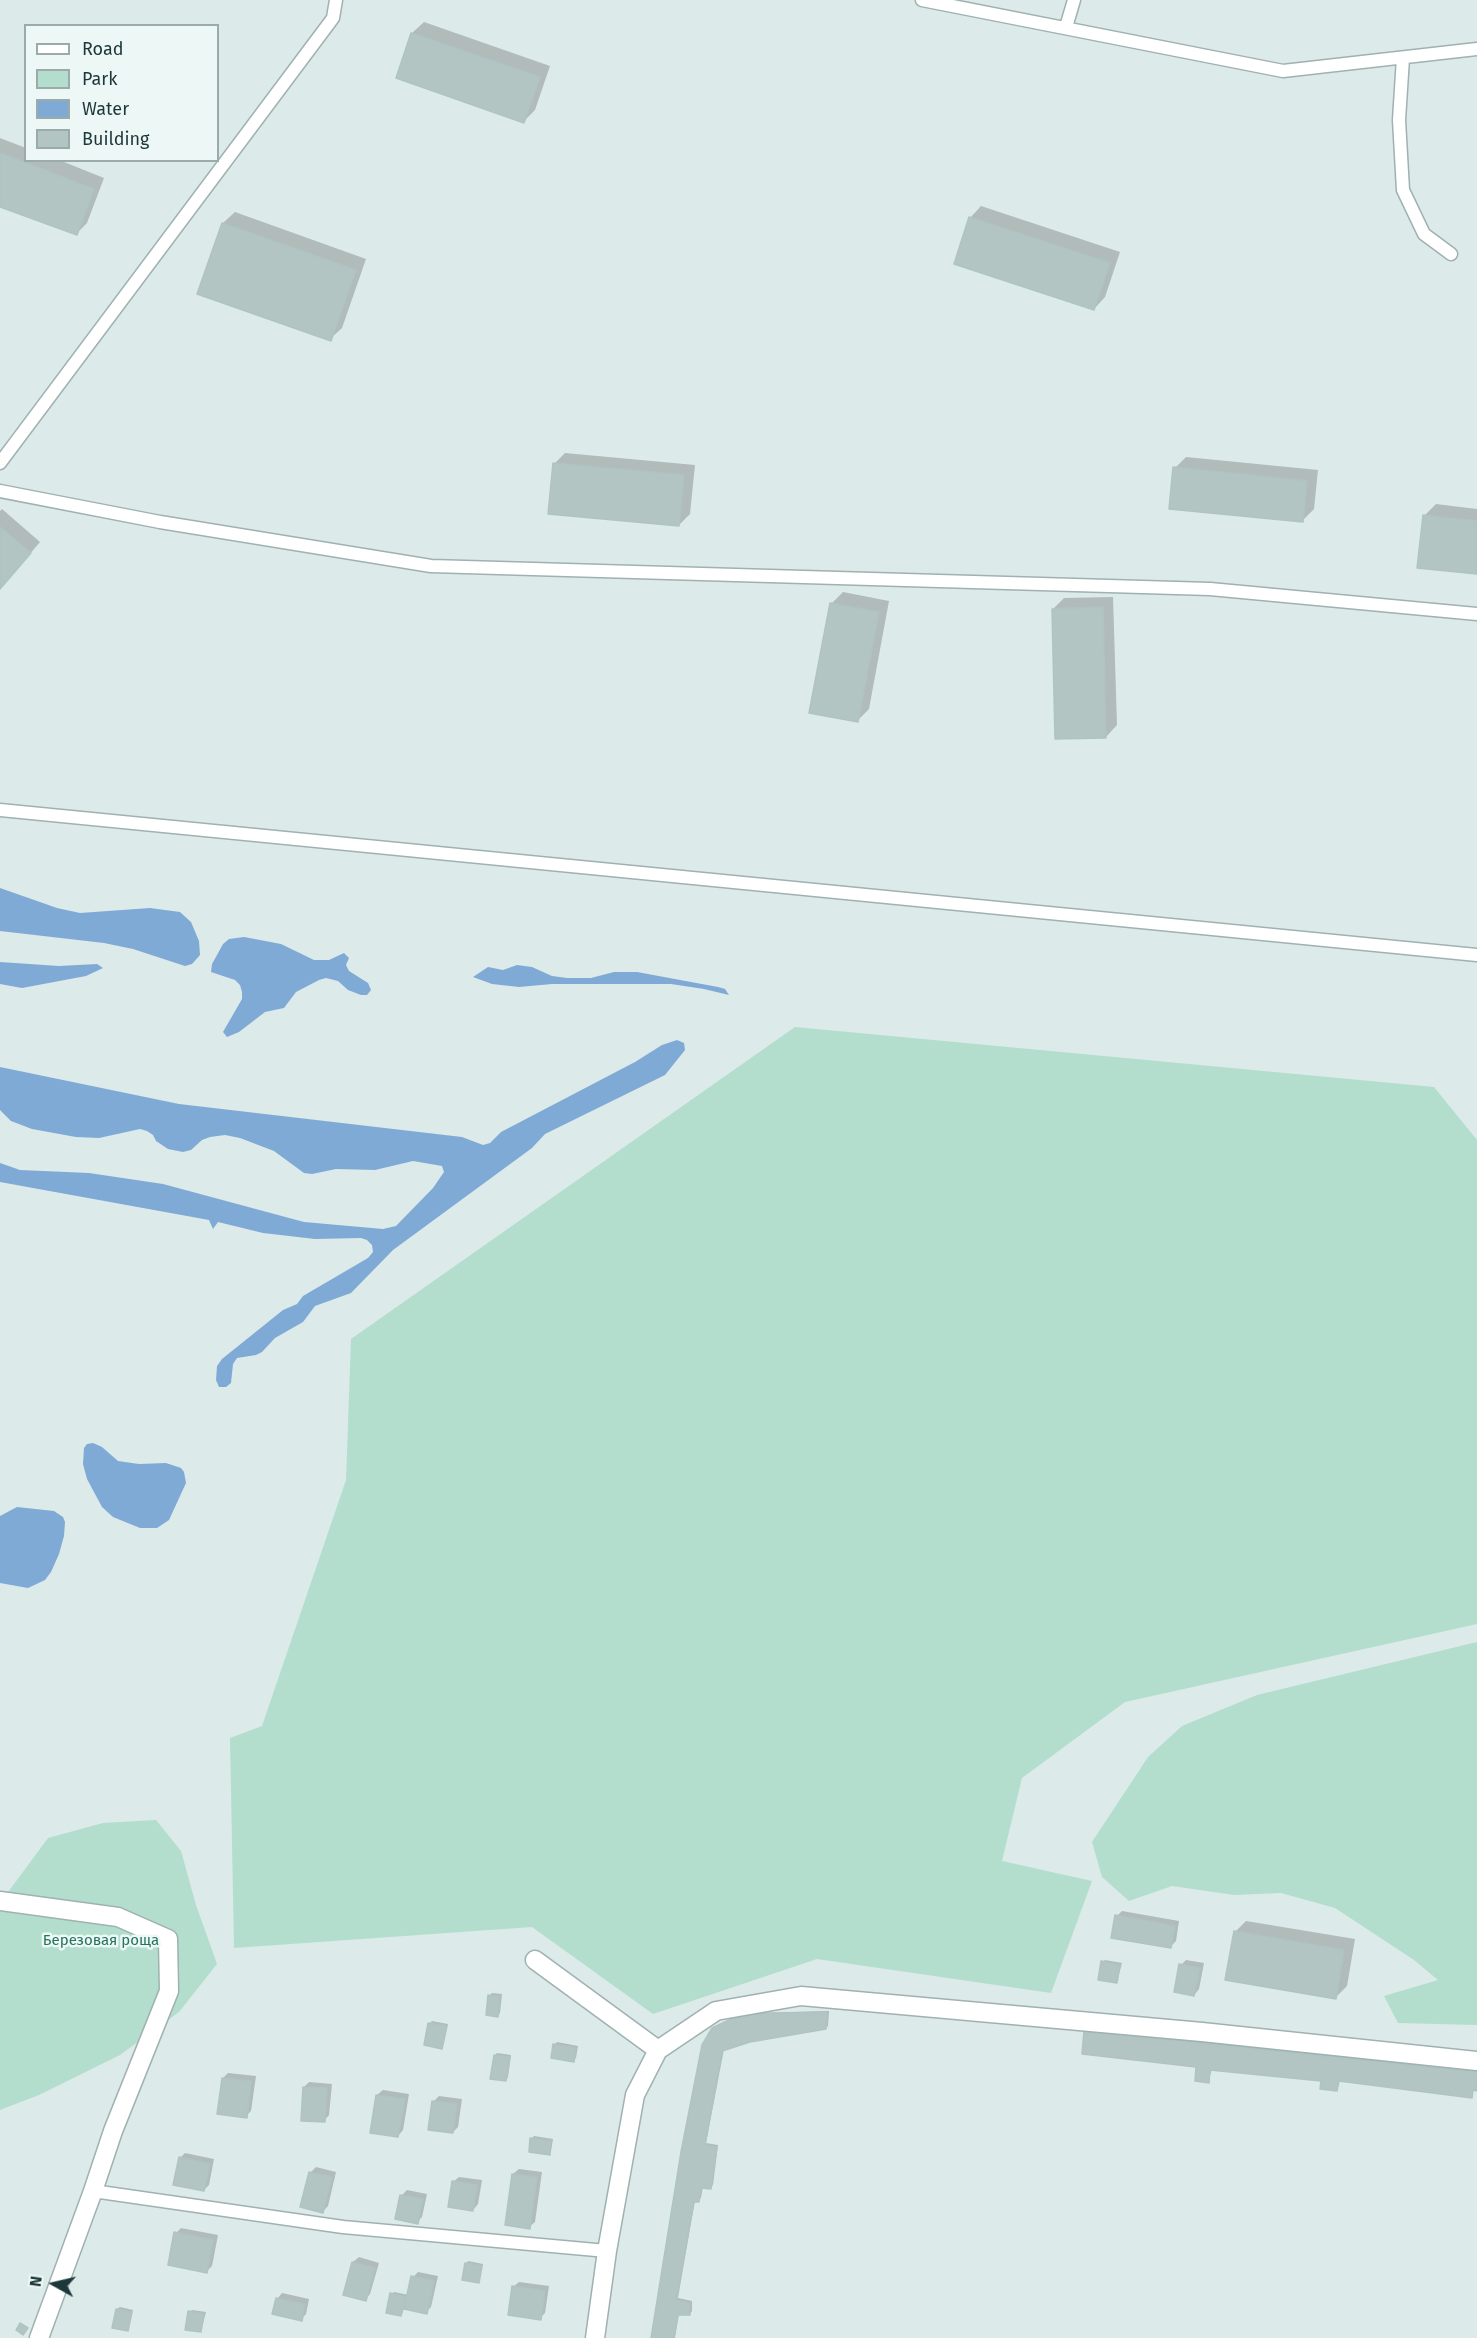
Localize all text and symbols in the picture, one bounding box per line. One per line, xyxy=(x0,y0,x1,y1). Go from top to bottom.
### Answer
legend xyxy=(24,24,219,162)
text: Road xyxy=(82,38,124,60)
text: Park xyxy=(82,68,117,90)
text: Water xyxy=(82,98,129,120)
text: Building xyxy=(82,128,149,150)
park label: Березовая роща xyxy=(43,1932,159,1950)
north arrow xyxy=(24,2254,84,2314)
text: N xyxy=(26,2275,46,2288)

